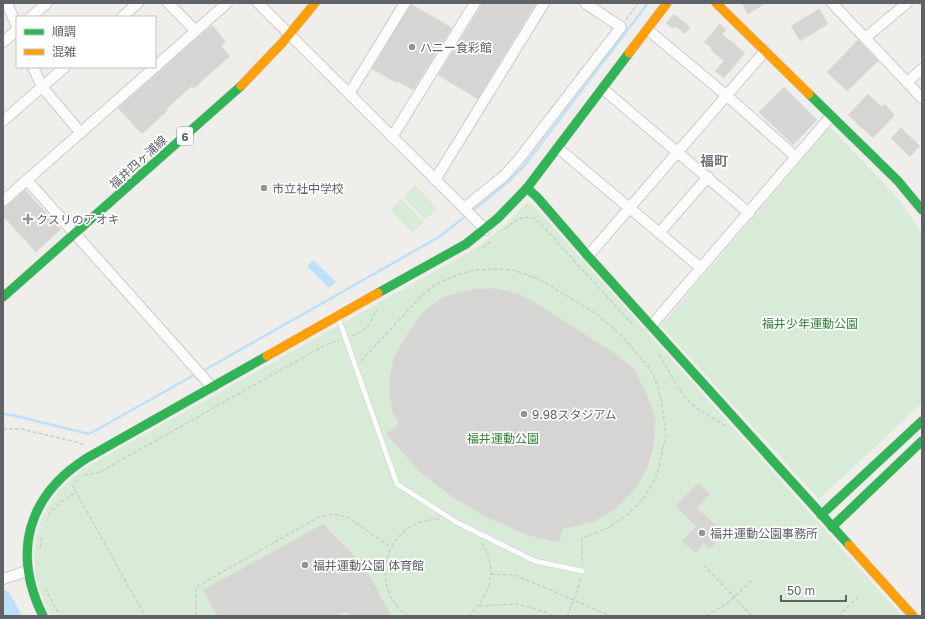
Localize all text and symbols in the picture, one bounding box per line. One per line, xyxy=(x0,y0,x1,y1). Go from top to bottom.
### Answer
legend xyxy=(16,16,156,68)
text: 順調 xyxy=(52,24,76,39)
place label: ハニー食彩館 xyxy=(420,40,492,55)
marker: ハニー食彩館 xyxy=(407,42,417,52)
text: 混雑 xyxy=(52,44,76,59)
road number: 6 xyxy=(177,127,193,145)
street label: 福井四ヶ浦線 xyxy=(106,132,170,192)
district label: 福町 xyxy=(700,152,728,169)
place label: 市立社中学校 xyxy=(272,181,344,196)
marker: 市立社中学校 xyxy=(259,183,269,193)
place label: クスリのアオキ xyxy=(36,212,120,227)
marker: クスリのアオキ xyxy=(23,214,33,224)
park label: 福井少年運動公園 xyxy=(762,316,858,331)
place label: 9.98スタジアム xyxy=(532,407,617,422)
marker: 9.98スタジアム xyxy=(519,409,529,419)
park label: 福井運動公園 xyxy=(467,431,539,446)
place label: 福井運動公園事務所 xyxy=(710,526,818,541)
marker: 福井運動公園事務所 xyxy=(697,528,707,538)
place label: 福井運動公園 体育館 xyxy=(313,558,424,573)
marker: 福井運動公園 体育館 xyxy=(300,560,310,570)
scale bar xyxy=(781,577,846,603)
text: 50 m xyxy=(787,583,815,598)

